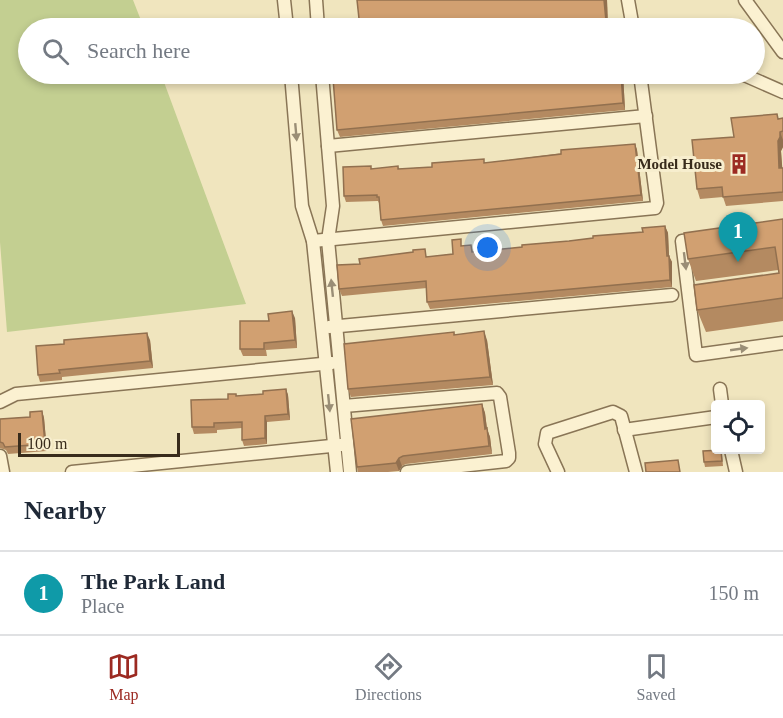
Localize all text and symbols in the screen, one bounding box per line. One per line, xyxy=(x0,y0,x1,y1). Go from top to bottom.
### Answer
search box xyxy=(18,18,765,84)
icon: search xyxy=(39,35,72,68)
text: Search here xyxy=(87,38,190,63)
one-way arrow xyxy=(291,122,300,141)
building icon: Model House xyxy=(727,152,751,176)
place label: Model House xyxy=(637,156,722,172)
pin: 1 xyxy=(718,212,758,262)
your location xyxy=(473,233,502,262)
one-way arrow xyxy=(680,252,689,271)
one-way arrow xyxy=(327,279,337,298)
one-way arrow xyxy=(730,344,749,354)
one-way arrow xyxy=(325,394,334,413)
map controls xyxy=(711,400,765,454)
button: locate xyxy=(711,400,765,454)
scale bar xyxy=(18,430,180,458)
text: 100 m xyxy=(27,435,67,452)
text: Nearby xyxy=(24,496,106,525)
text: The Park Land xyxy=(81,569,225,594)
text: 1 xyxy=(39,582,49,604)
text: 150 m xyxy=(708,582,759,604)
text: Place xyxy=(81,595,124,617)
tab: Map xyxy=(107,650,140,704)
tab: Directions xyxy=(355,650,422,704)
tab: Saved xyxy=(636,650,676,704)

